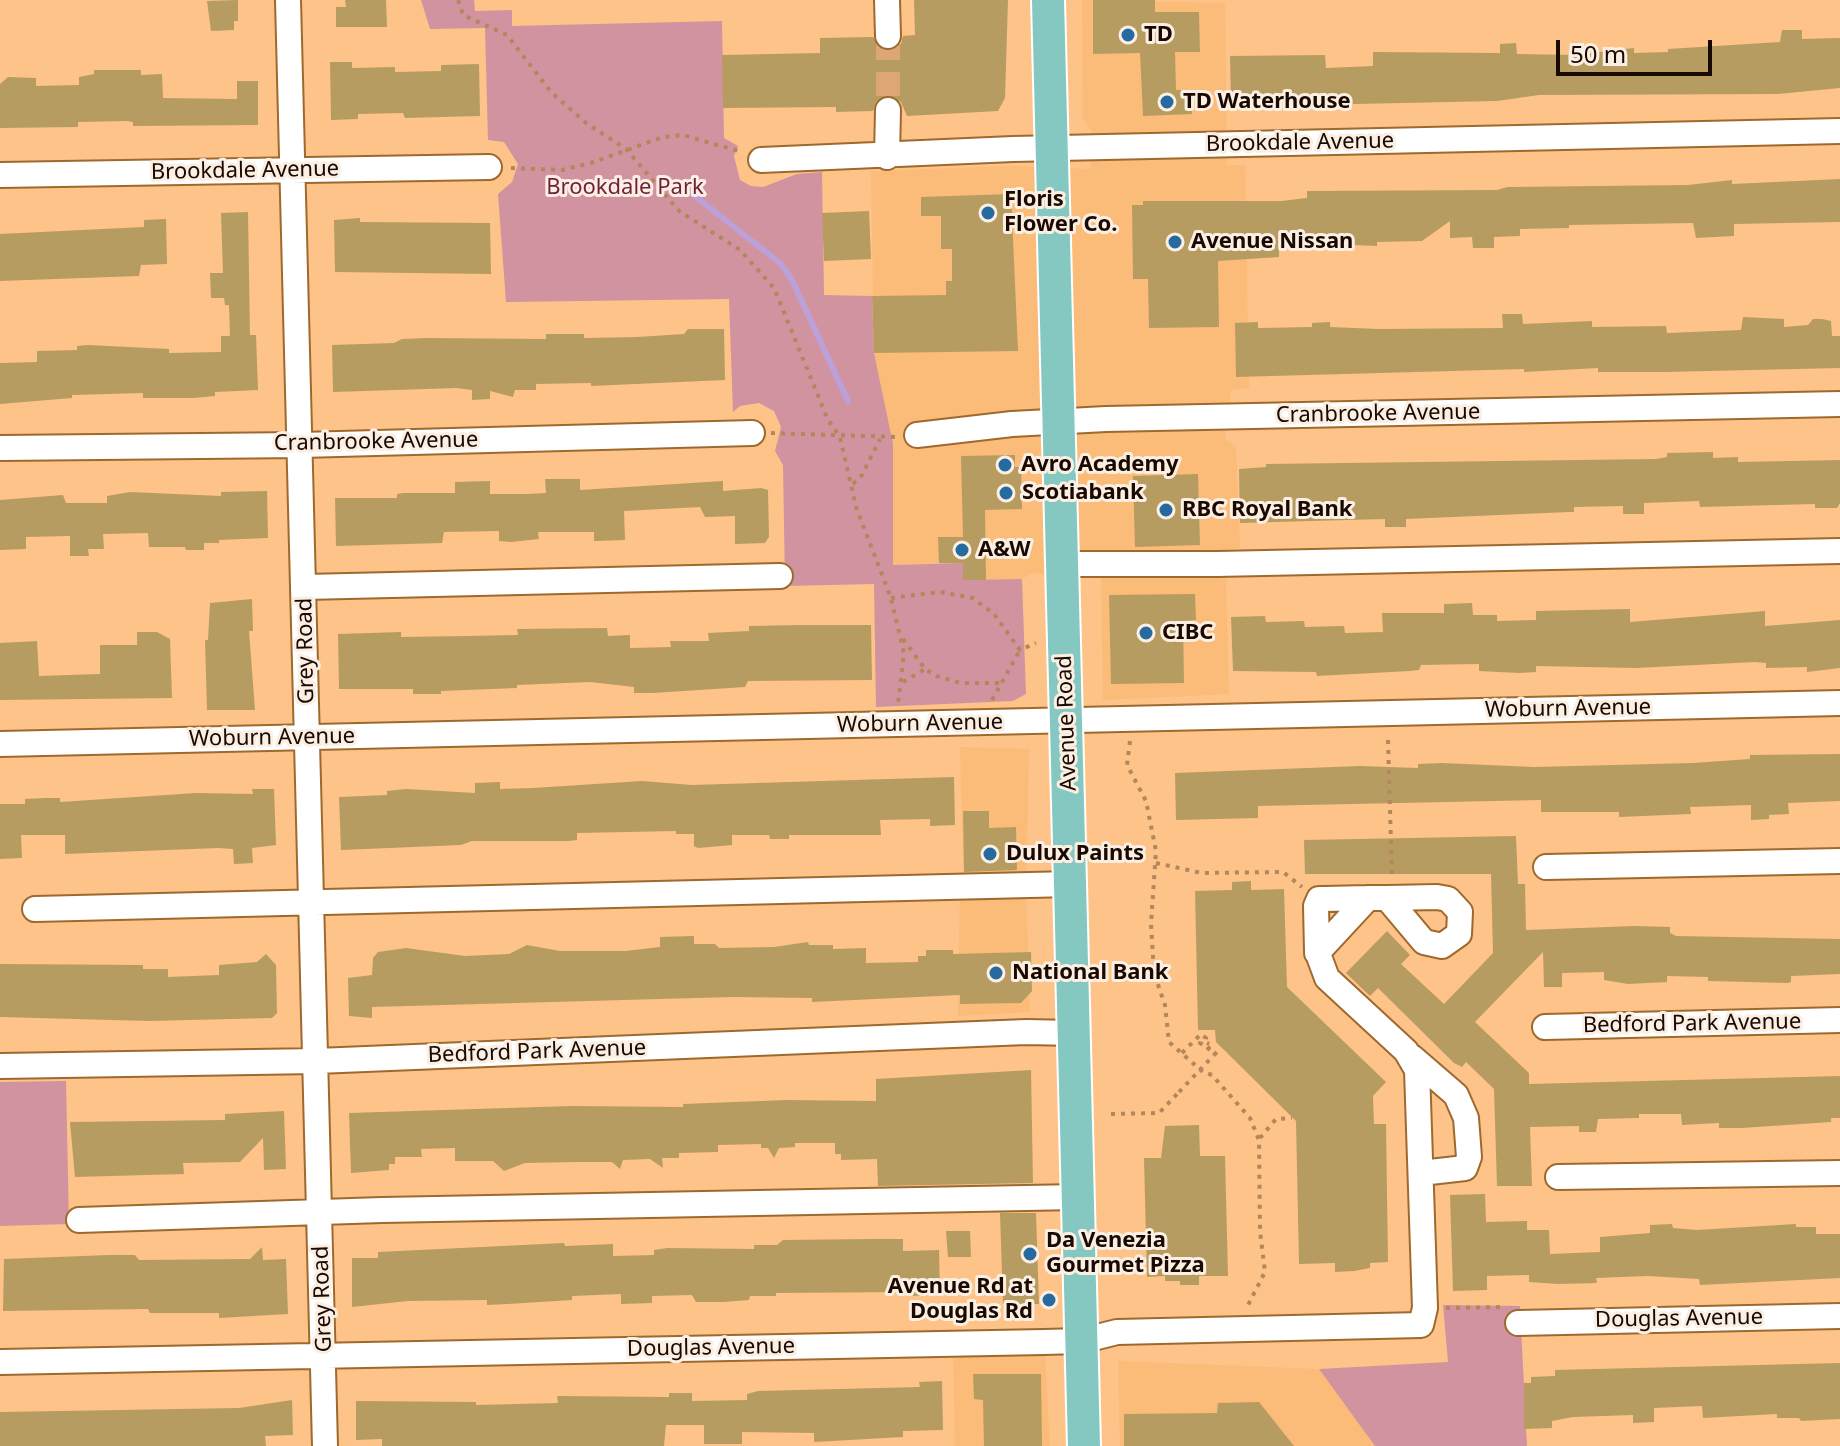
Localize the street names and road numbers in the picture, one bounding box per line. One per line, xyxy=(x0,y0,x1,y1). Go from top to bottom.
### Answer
street label: Brookdale Avenue xyxy=(1206,128,1394,158)
street label: Brookdale Avenue xyxy=(151,156,339,186)
street label: Cranbrooke Avenue xyxy=(1276,399,1480,429)
street label: Cranbrooke Avenue xyxy=(274,427,478,457)
street label: Grey Road xyxy=(292,598,320,704)
street label: Avenue Road xyxy=(1051,655,1083,791)
street label: Woburn Avenue xyxy=(1485,694,1651,724)
street label: Woburn Avenue xyxy=(837,709,1003,739)
street label: Woburn Avenue xyxy=(189,723,355,753)
street label: Bedford Park Avenue xyxy=(1583,1009,1801,1039)
street label: Bedford Park Avenue xyxy=(427,1035,647,1069)
street label: Grey Road xyxy=(308,1245,338,1353)
street label: Douglas Avenue xyxy=(1595,1304,1763,1334)
street label: Douglas Avenue xyxy=(627,1333,795,1363)

